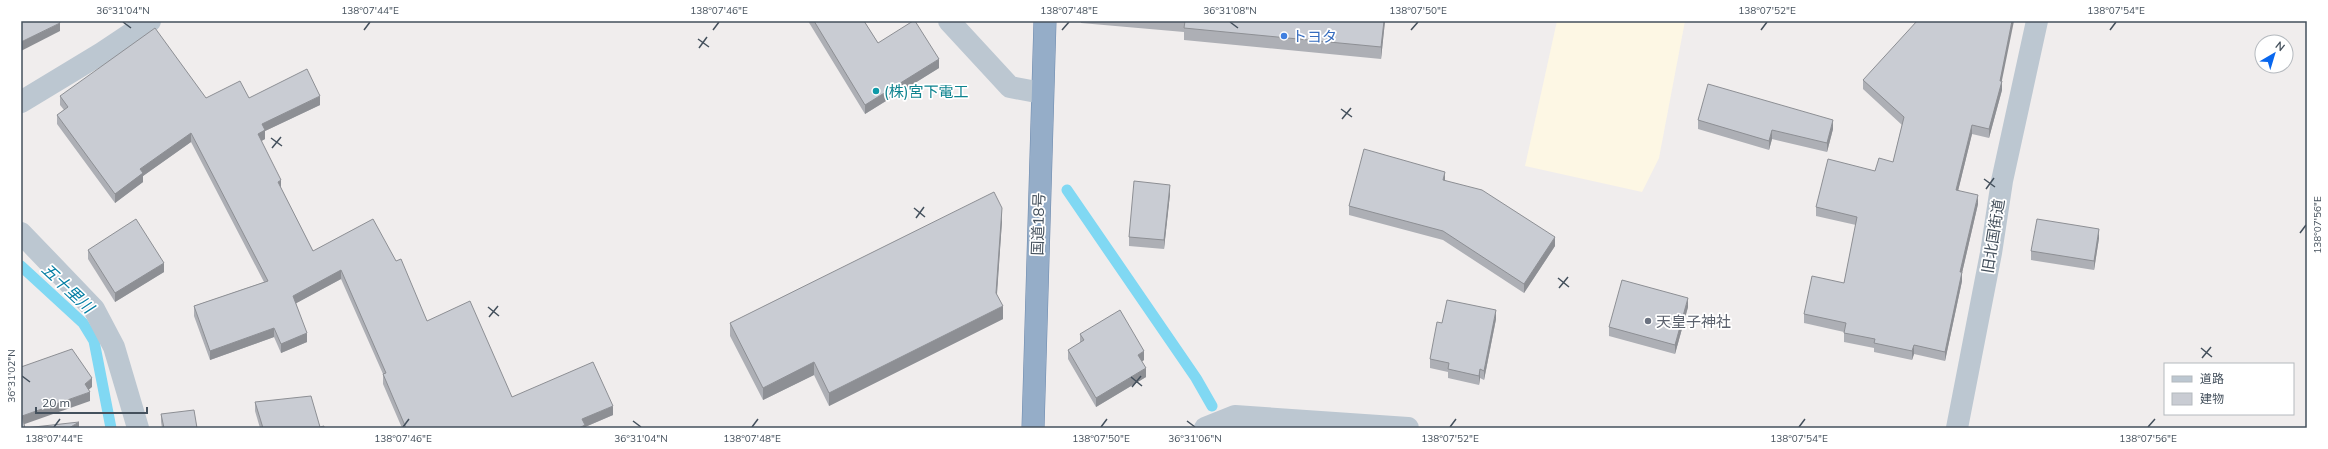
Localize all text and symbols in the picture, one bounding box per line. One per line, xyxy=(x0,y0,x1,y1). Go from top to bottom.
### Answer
text: 36°31'04"N xyxy=(96,4,150,17)
text: 138°07'44"E xyxy=(341,4,399,17)
text: 138°07'46"E xyxy=(690,4,748,17)
text: 138°07'48"E xyxy=(1040,4,1098,17)
text: 36°31'08"N xyxy=(1203,4,1257,17)
text: 138°07'50"E xyxy=(1389,4,1447,17)
text: 138°07'52"E xyxy=(1738,4,1796,17)
text: 138°07'54"E xyxy=(2087,4,2145,17)
place label: トヨタ xyxy=(1292,27,1337,46)
marker: トヨタ xyxy=(1279,31,1289,41)
north arrow xyxy=(2254,34,2294,74)
text: N xyxy=(2273,38,2288,54)
place label: (株)宮下電工 xyxy=(884,82,969,101)
marker: (株)宮下電工 xyxy=(871,86,881,96)
street label: 国道18号 xyxy=(1027,192,1049,256)
text: 138°07'56"E xyxy=(2311,196,2324,254)
street label: 旧北国街道 xyxy=(1978,197,2008,275)
water label: 五十里川 xyxy=(38,259,100,318)
place label: 天皇子神社 xyxy=(1656,312,1731,331)
marker: 天皇子神社 xyxy=(1643,316,1653,326)
text: 36°31'02"N xyxy=(5,349,18,403)
legend xyxy=(2164,363,2294,415)
text: 道路 xyxy=(2200,371,2224,386)
scale bar xyxy=(36,389,147,415)
text: 建物 xyxy=(2200,391,2224,406)
text: 20 m xyxy=(42,395,70,410)
text: 138°07'44"E xyxy=(25,432,83,445)
text: 138°07'46"E xyxy=(374,432,432,445)
text: 36°31'04"N xyxy=(614,432,668,445)
text: 138°07'48"E xyxy=(723,432,781,445)
text: 138°07'50"E xyxy=(1072,432,1130,445)
text: 36°31'06"N xyxy=(1168,432,1222,445)
text: 138°07'52"E xyxy=(1421,432,1479,445)
text: 138°07'54"E xyxy=(1770,432,1828,445)
text: 138°07'56"E xyxy=(2119,432,2177,445)

